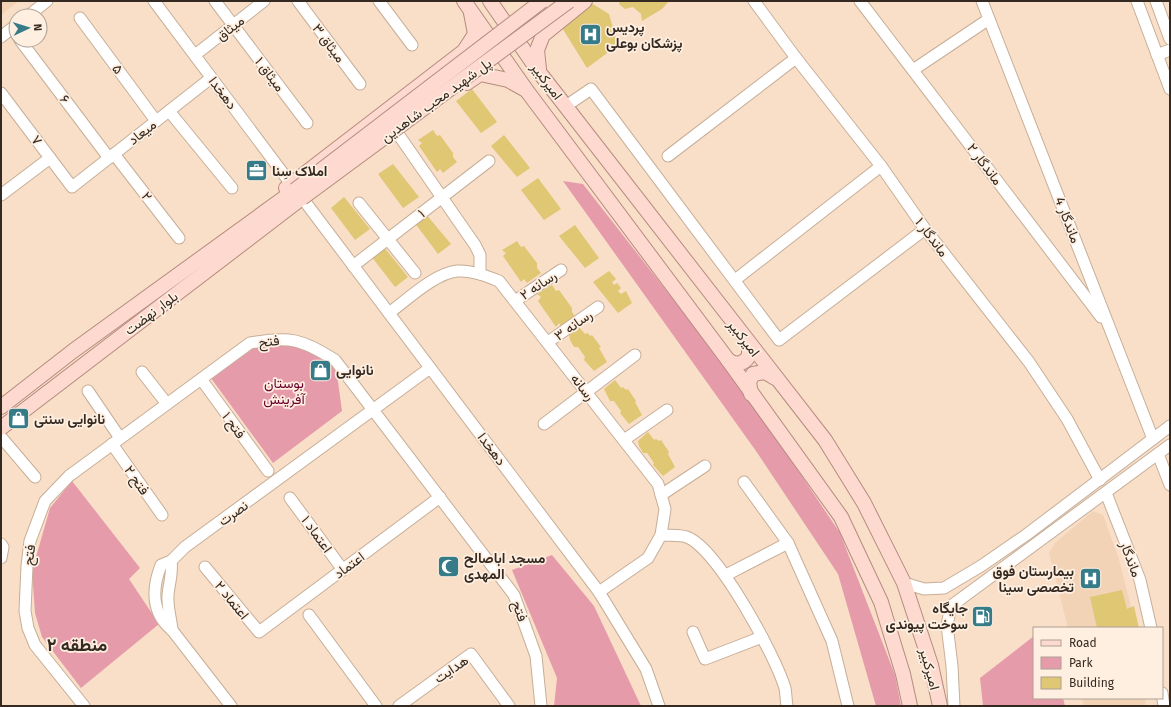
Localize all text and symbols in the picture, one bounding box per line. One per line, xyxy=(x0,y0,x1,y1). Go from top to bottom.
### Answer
north arrow xyxy=(8,8,48,48)
street label: میثاق xyxy=(213,12,248,45)
place label: پردیس پزشکان بوعلی xyxy=(606,19,682,53)
street label: میثاق ۳ xyxy=(309,21,349,66)
hospital icon: پردیس پزشکان بوعلی xyxy=(578,22,604,48)
text: N xyxy=(31,23,44,31)
street label: میثاق ۱ xyxy=(251,54,288,95)
street label: پل شهید محب شاهدین xyxy=(378,54,496,147)
street label: امیرکبیر xyxy=(526,58,566,103)
street label: ۵ xyxy=(108,61,127,78)
street label: دهخدا xyxy=(205,74,241,113)
street label: ۶ xyxy=(56,91,74,107)
street label: میعاد xyxy=(125,116,160,149)
street label: ۷ xyxy=(27,132,46,149)
street label: ماندگار ۲ xyxy=(963,140,1006,189)
office icon: املاک سِنا xyxy=(244,158,270,184)
place label: املاک سِنا xyxy=(272,163,327,180)
street label: ۲ xyxy=(138,188,156,204)
street label: ماندگار 4 xyxy=(1051,195,1084,246)
street label: ۱ xyxy=(414,205,428,221)
street label: ماندگار ۱ xyxy=(911,214,952,260)
street label: رسانه ۲ xyxy=(517,267,560,304)
street label: بلوار نهضت xyxy=(121,288,181,339)
street label: رسانه ۳ xyxy=(551,306,596,345)
street label: امیرکبیر xyxy=(723,316,763,360)
street label: فتح xyxy=(258,332,280,353)
shop icon: نانوایی xyxy=(308,357,334,383)
place label: نانوایی xyxy=(336,362,374,379)
street label: رسانه xyxy=(567,370,599,404)
park label: بوستان آفرینش xyxy=(263,375,306,408)
shop icon: نانوایی سنتی xyxy=(6,406,32,432)
street label: فتح ۱ xyxy=(217,409,249,443)
place label: نانوایی سنتی xyxy=(34,411,105,428)
street label: دهخدا xyxy=(474,430,510,469)
street label: فتح ۲ xyxy=(119,462,153,499)
street label: نصرت xyxy=(215,497,251,530)
street label: اعتماد ۱ xyxy=(297,512,336,556)
street label: ماندگار xyxy=(1116,538,1145,580)
street label: فتح xyxy=(20,543,41,567)
street label: اعتماد xyxy=(331,548,368,582)
place label: مسجد اباصالح المهدی xyxy=(464,550,546,583)
mosque icon: مسجد اباصالح المهدی xyxy=(435,553,461,579)
place label: بیمارستان فوق تخصصی سینا xyxy=(993,563,1075,596)
hospital icon: بیمارستان فوق تخصصی سینا xyxy=(1077,566,1103,592)
street label: اعتماد ۲ xyxy=(211,577,252,623)
street label: فتح xyxy=(506,598,531,625)
place label: جایگاه سوخت پیوندی xyxy=(886,600,968,634)
fuel station icon: جایگاه سوخت پیوندی xyxy=(970,603,996,629)
legend xyxy=(1033,627,1163,699)
district label: منطقه ۲ xyxy=(47,634,108,656)
text: Road xyxy=(1069,636,1097,650)
street label: امیرکبیر xyxy=(916,645,943,692)
street label: هدایت xyxy=(431,652,472,687)
text: Park xyxy=(1069,656,1093,670)
text: Building xyxy=(1069,676,1115,690)

